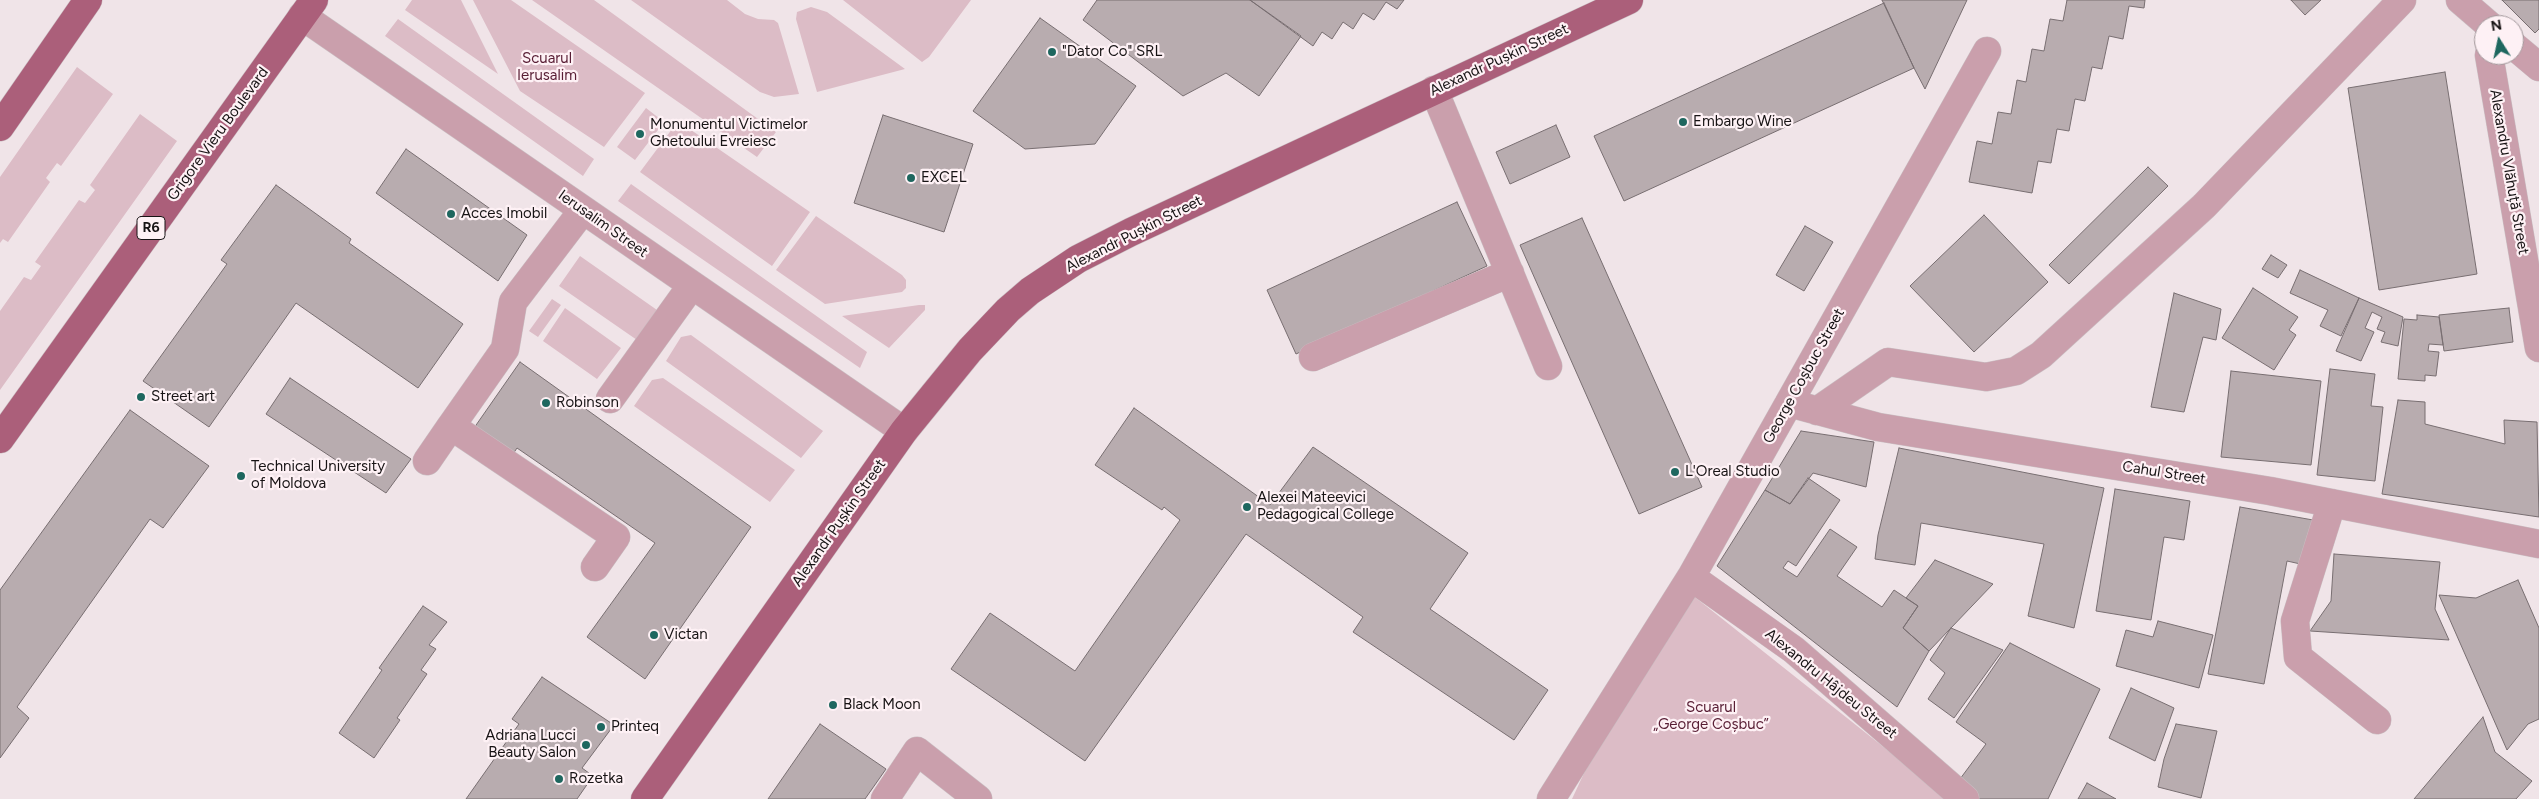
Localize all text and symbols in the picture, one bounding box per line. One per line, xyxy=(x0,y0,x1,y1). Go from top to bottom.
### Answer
north arrow xyxy=(2474,15,2524,65)
text: N xyxy=(2490,16,2503,35)
street label: Alexandr Pușkin Street xyxy=(1427,20,1571,100)
place label: "Dator Co" SRL xyxy=(1062,43,1162,61)
marker: "Dator Co" SRL xyxy=(1046,46,1058,58)
park label: Scuarul Ierusalim xyxy=(517,50,577,85)
street label: Grigore Vieru Boulevard xyxy=(164,64,272,204)
street label: Alexandru Vlăhuță Street xyxy=(2486,88,2532,256)
place label: Embargo Wine xyxy=(1693,113,1792,131)
place label: Monumentul Victimelor Ghetoului Evreiesc xyxy=(650,116,808,151)
marker: Embargo Wine xyxy=(1677,116,1689,128)
marker: Monumentul Victimelor Ghetoului Evreiesc xyxy=(634,128,646,140)
place label: EXCEL xyxy=(921,169,967,187)
marker: EXCEL xyxy=(905,172,917,184)
street label: Ierusalim Street xyxy=(555,186,651,262)
street label: Alexandr Pușkin Street xyxy=(1063,192,1205,276)
place label: Acces Imobil xyxy=(461,205,547,223)
marker: Acces Imobil xyxy=(445,208,457,220)
road number: R6 xyxy=(137,217,165,240)
street label: George Coșbuc Street xyxy=(1759,305,1849,447)
place label: Street art xyxy=(151,388,215,406)
marker: Street art xyxy=(135,391,147,403)
place label: Robinson xyxy=(556,394,619,412)
marker: Robinson xyxy=(540,397,552,409)
street label: Alexandr Pușkin Street xyxy=(788,456,890,590)
place label: Technical University of Moldova xyxy=(251,458,385,493)
street label: Cahul Street xyxy=(2121,458,2207,488)
place label: L'Oreal Studio xyxy=(1685,463,1780,481)
marker: L'Oreal Studio xyxy=(1669,466,1681,478)
marker: Technical University of Moldova xyxy=(235,470,247,482)
place label: Alexei Mateevici Pedagogical College xyxy=(1257,489,1394,524)
marker: Alexei Mateevici Pedagogical College xyxy=(1241,501,1253,513)
street label: Alexandru Hâjdeu Street xyxy=(1761,625,1901,743)
place label: Victan xyxy=(664,626,708,644)
marker: Victan xyxy=(648,629,660,641)
place label: Black Moon xyxy=(843,696,921,714)
marker: Black Moon xyxy=(827,699,839,711)
park label: Scuarul „George Coșbuc” xyxy=(1653,699,1769,734)
place label: Printeq xyxy=(611,718,659,736)
marker: Printeq xyxy=(595,721,607,733)
place label: Adriana Lucci Beauty Salon xyxy=(485,727,576,762)
marker: Adriana Lucci Beauty Salon xyxy=(580,739,592,751)
place label: Rozetka xyxy=(569,770,623,788)
marker: Rozetka xyxy=(553,773,565,785)

